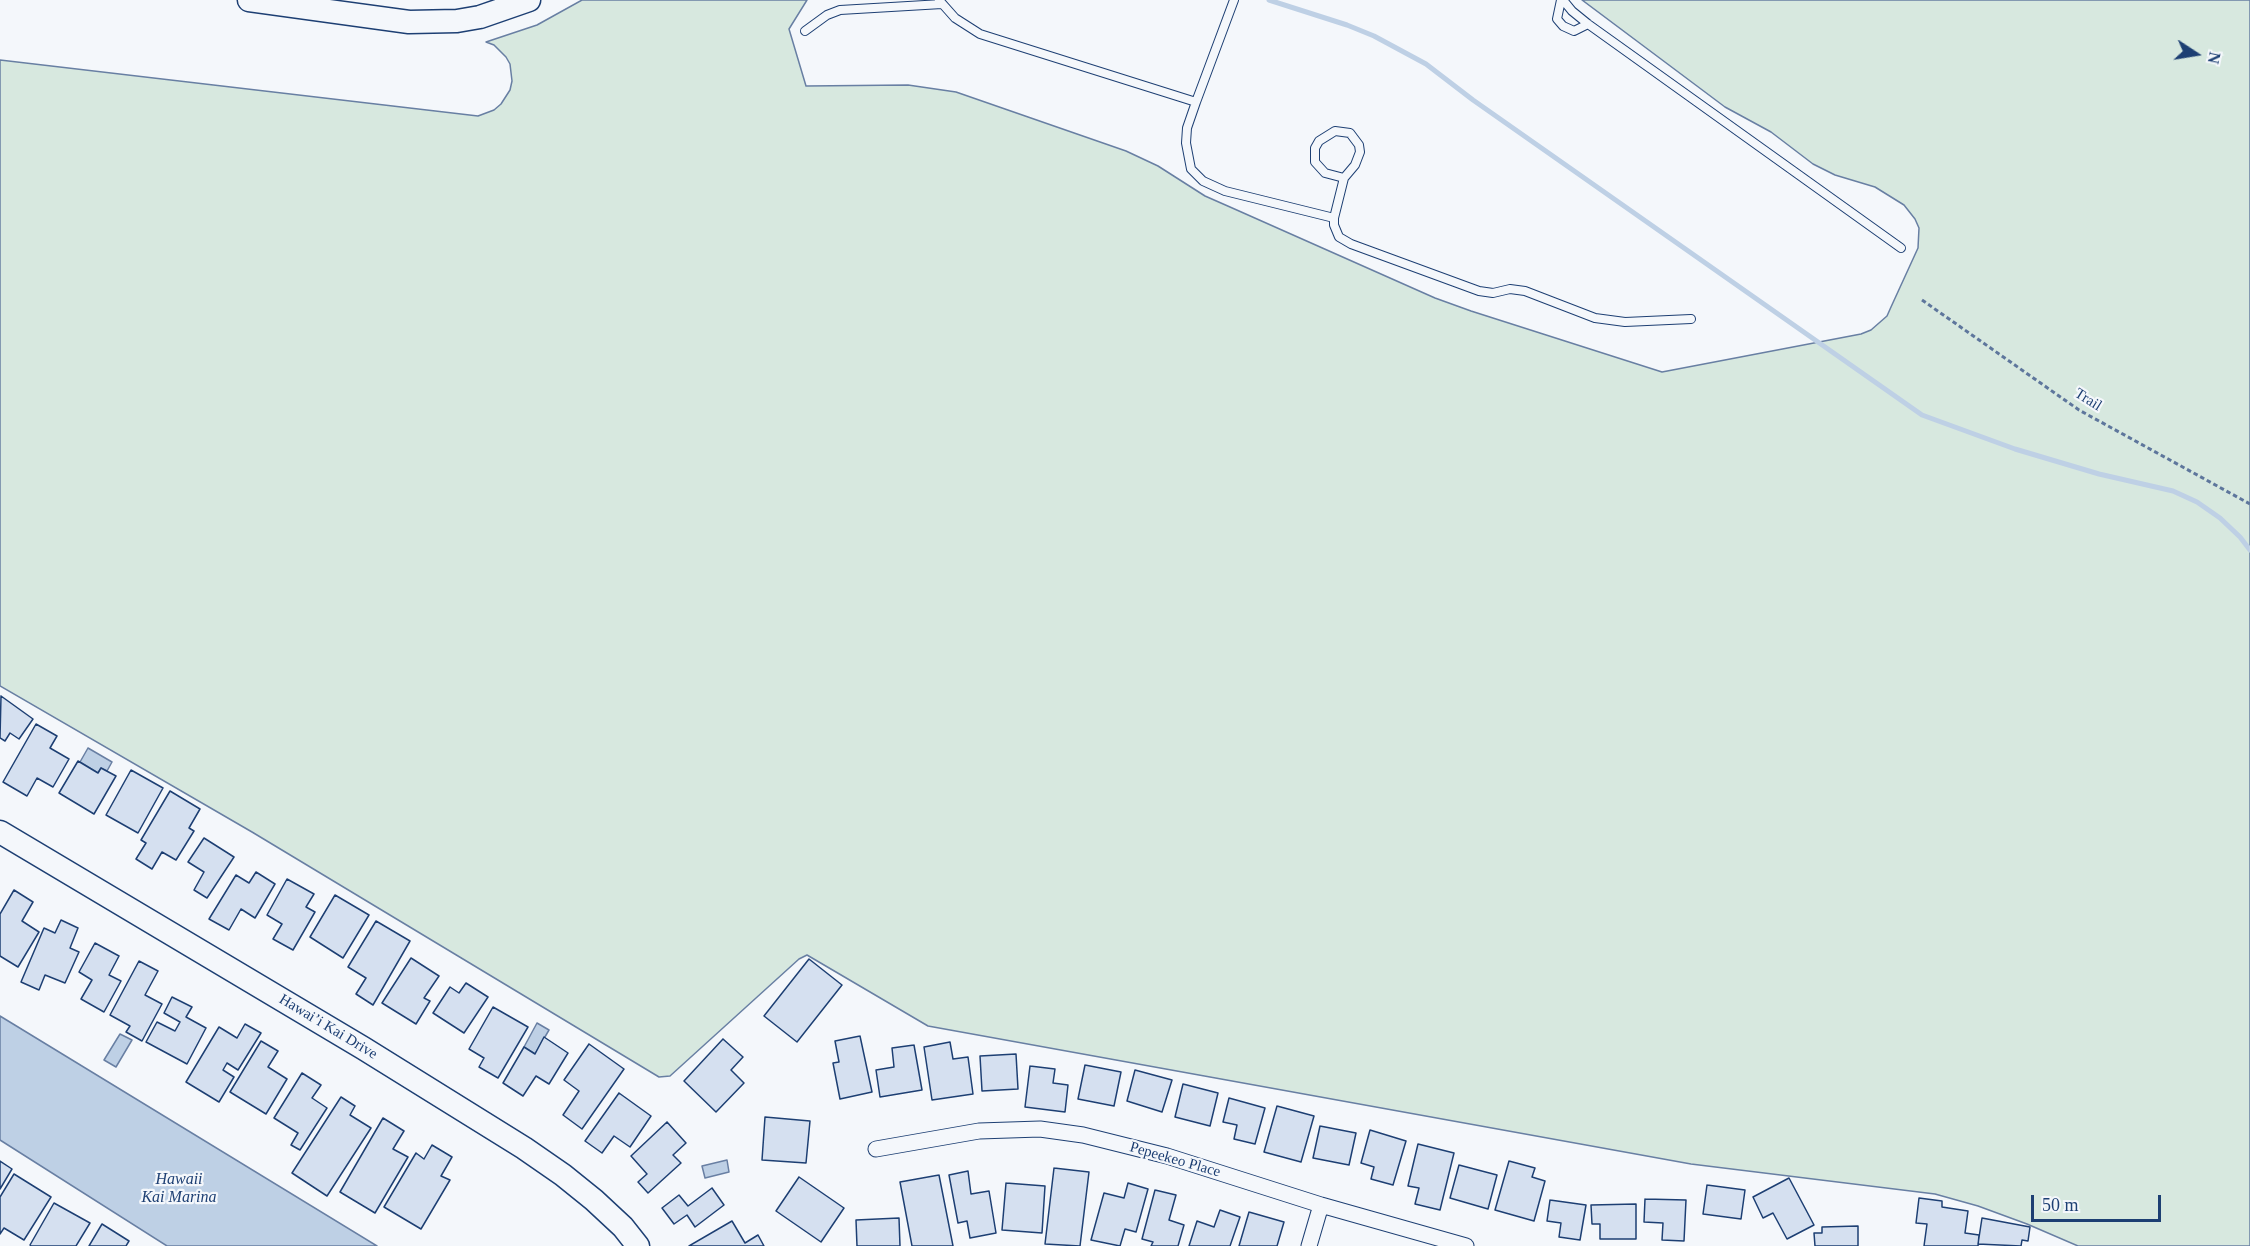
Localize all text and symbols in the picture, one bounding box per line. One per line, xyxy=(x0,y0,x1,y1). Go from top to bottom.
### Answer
north arrow xyxy=(2166,24,2226,84)
text: N xyxy=(2205,50,2224,65)
street label: Trail xyxy=(2071,385,2105,415)
street label: Hawai’i Kai Drive xyxy=(276,991,380,1063)
street label: Pepeekeo Place xyxy=(1127,1138,1223,1182)
water label: Hawaii Kai Marina xyxy=(141,1170,217,1208)
scale bar xyxy=(2034,1183,2164,1221)
text: 50 m xyxy=(2042,1195,2079,1215)

